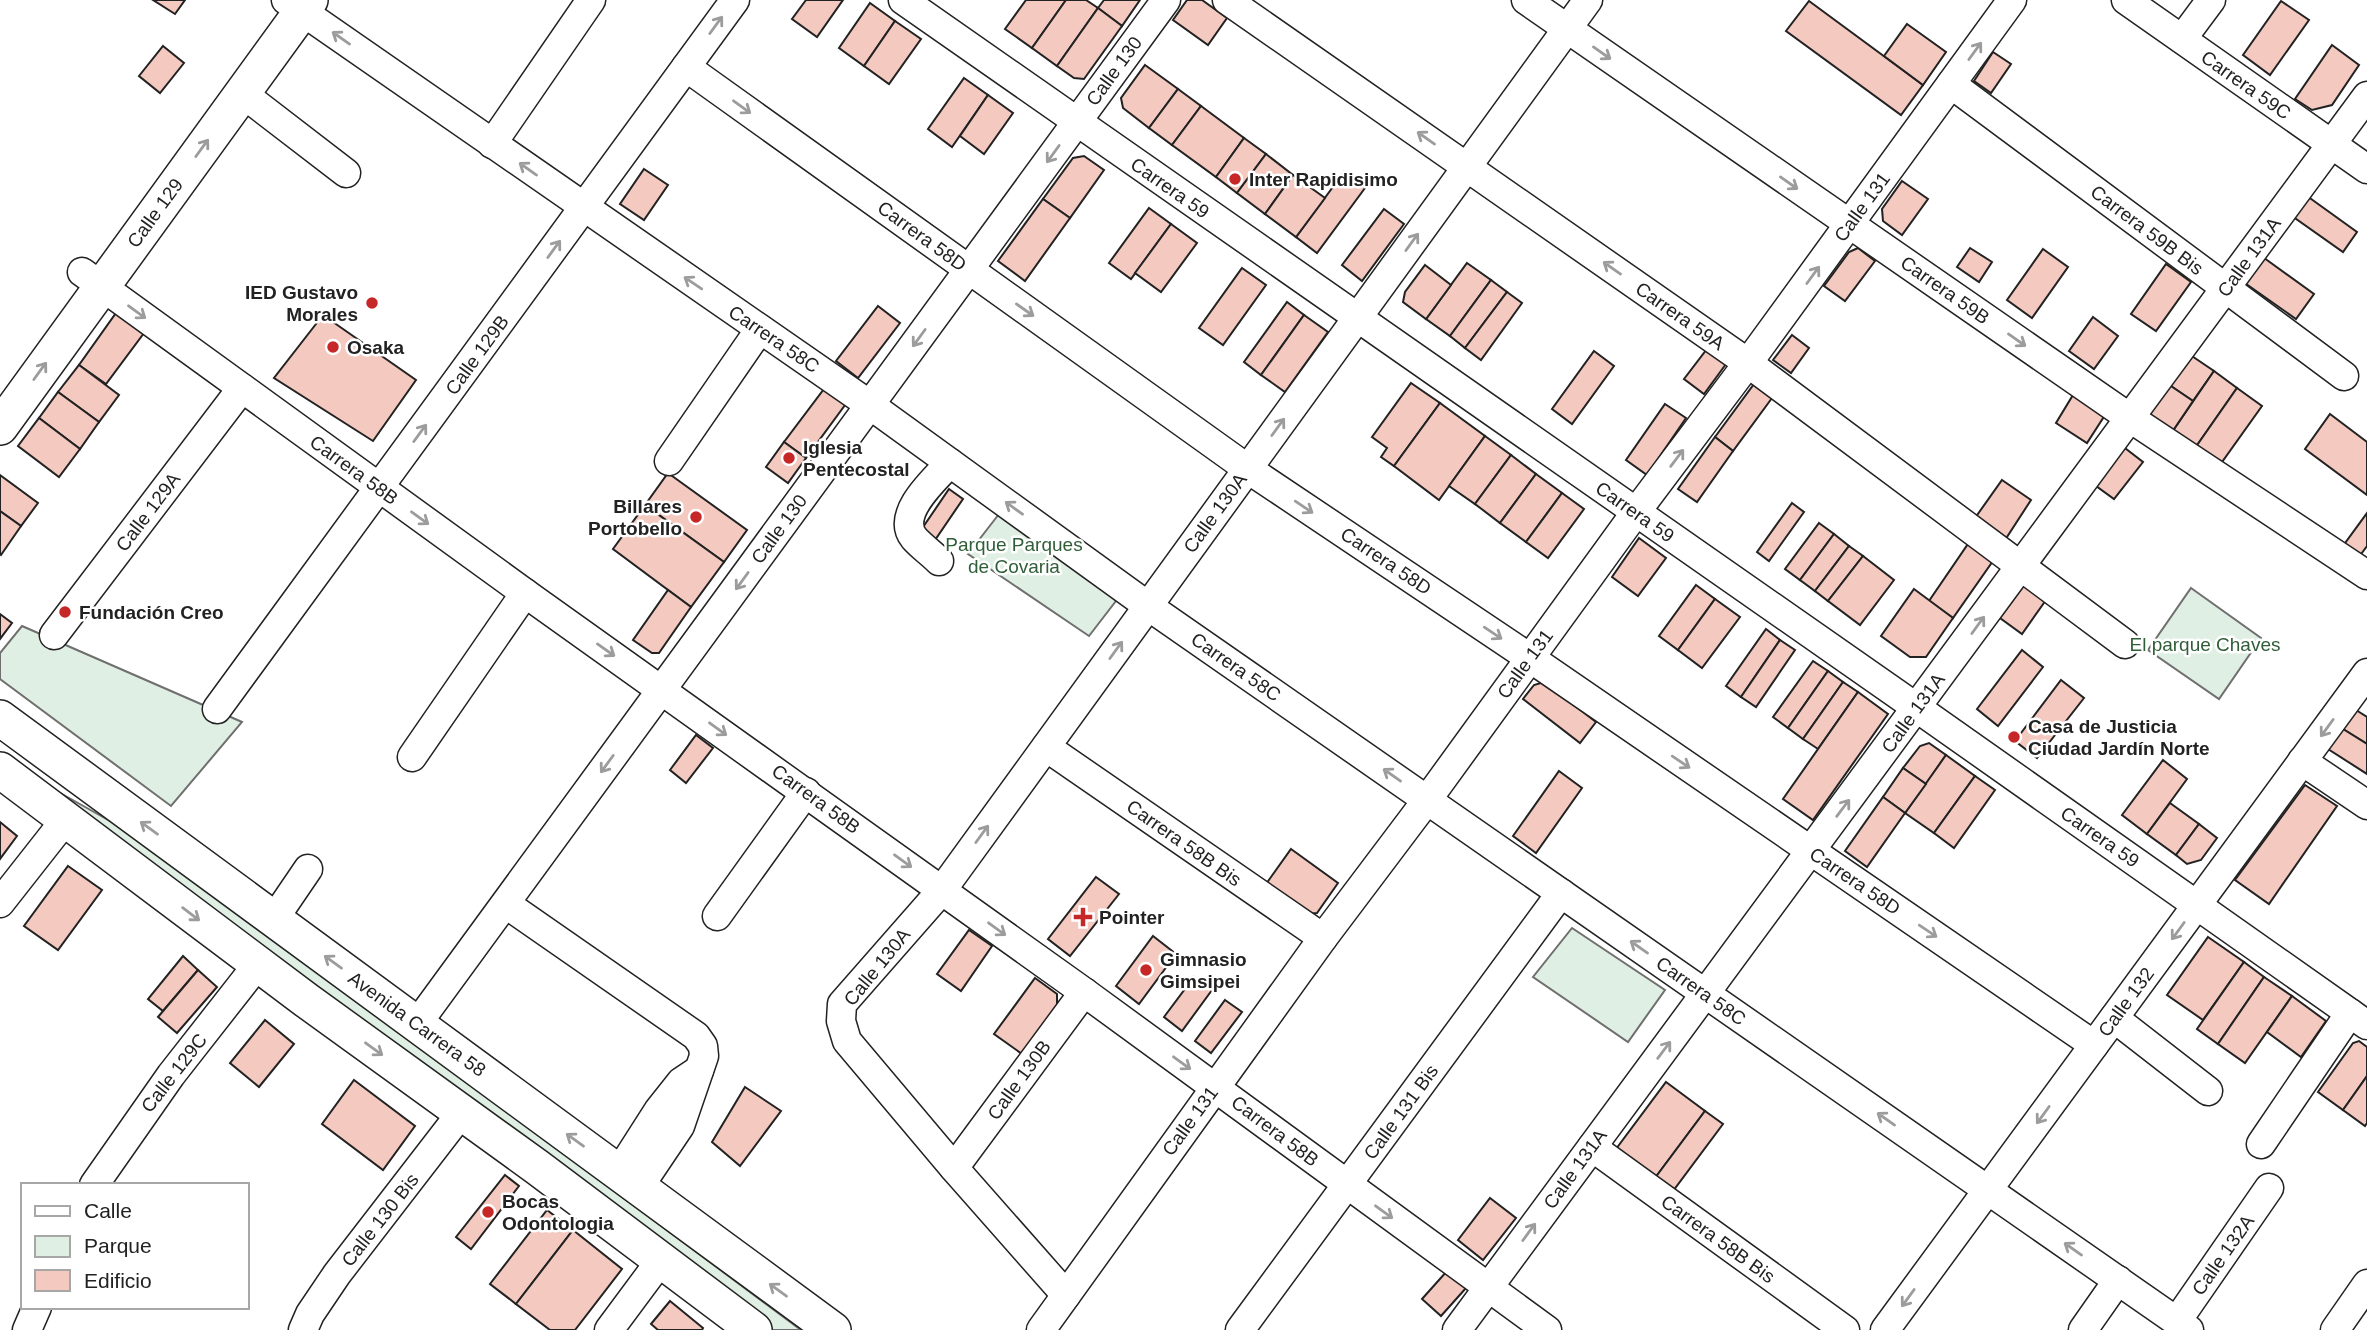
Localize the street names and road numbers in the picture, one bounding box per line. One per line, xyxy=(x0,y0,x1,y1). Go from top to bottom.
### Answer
street label: Calle 130 xyxy=(1082,32,1146,110)
street label: Carrera 59C xyxy=(2197,46,2295,124)
street label: Carrera 59 xyxy=(1127,153,1213,223)
street label: Calle 131 xyxy=(1830,168,1894,246)
street label: Calle 129 xyxy=(123,174,187,252)
street label: Carrera 59B Bis xyxy=(2087,181,2207,279)
street label: Carrera 58D xyxy=(874,197,970,275)
street label: Calle 131A xyxy=(2213,213,2285,301)
street label: Carrera 59B xyxy=(1897,252,1993,328)
street label: Carrera 59A xyxy=(1632,278,1729,354)
street label: Carrera 58C xyxy=(725,301,823,377)
street label: Calle 129B xyxy=(441,311,513,399)
street label: Carrera 58B xyxy=(306,431,402,509)
street label: Calle 129A xyxy=(112,468,185,555)
street label: Calle 130A xyxy=(1179,469,1251,557)
street label: Carrera 59 xyxy=(1592,477,1678,547)
street label: Calle 130 xyxy=(747,490,811,568)
street label: Carrera 58D xyxy=(1337,523,1435,599)
street label: Calle 131 xyxy=(1493,625,1557,703)
street label: Carrera 58C xyxy=(1187,628,1285,706)
street label: Calle 131A xyxy=(1877,669,1949,757)
street label: Carrera 58B xyxy=(768,760,864,838)
street label: Carrera 58B Bis xyxy=(1123,796,1245,890)
street label: Carrera 59 xyxy=(2057,802,2143,872)
street label: Carrera 58D xyxy=(1806,843,1904,919)
street label: Calle 130A xyxy=(840,924,915,1010)
street label: Carrera 58C xyxy=(1652,952,1750,1030)
street label: Calle 132 xyxy=(2094,963,2158,1041)
street label: Avenida Carrera 58 xyxy=(344,967,490,1081)
street label: Calle 129C xyxy=(137,1029,211,1117)
street label: Calle 130B xyxy=(983,1036,1055,1124)
street label: Calle 131 Bis xyxy=(1360,1061,1442,1163)
street label: Calle 131 xyxy=(1158,1082,1222,1160)
street label: Carrera 58B xyxy=(1227,1091,1323,1171)
street label: Calle 131A xyxy=(1539,1125,1611,1213)
street label: Calle 130 Bis xyxy=(337,1169,423,1271)
street label: Carrera 58B Bis xyxy=(1657,1191,1779,1287)
street label: Calle 132A xyxy=(2188,1211,2258,1299)

